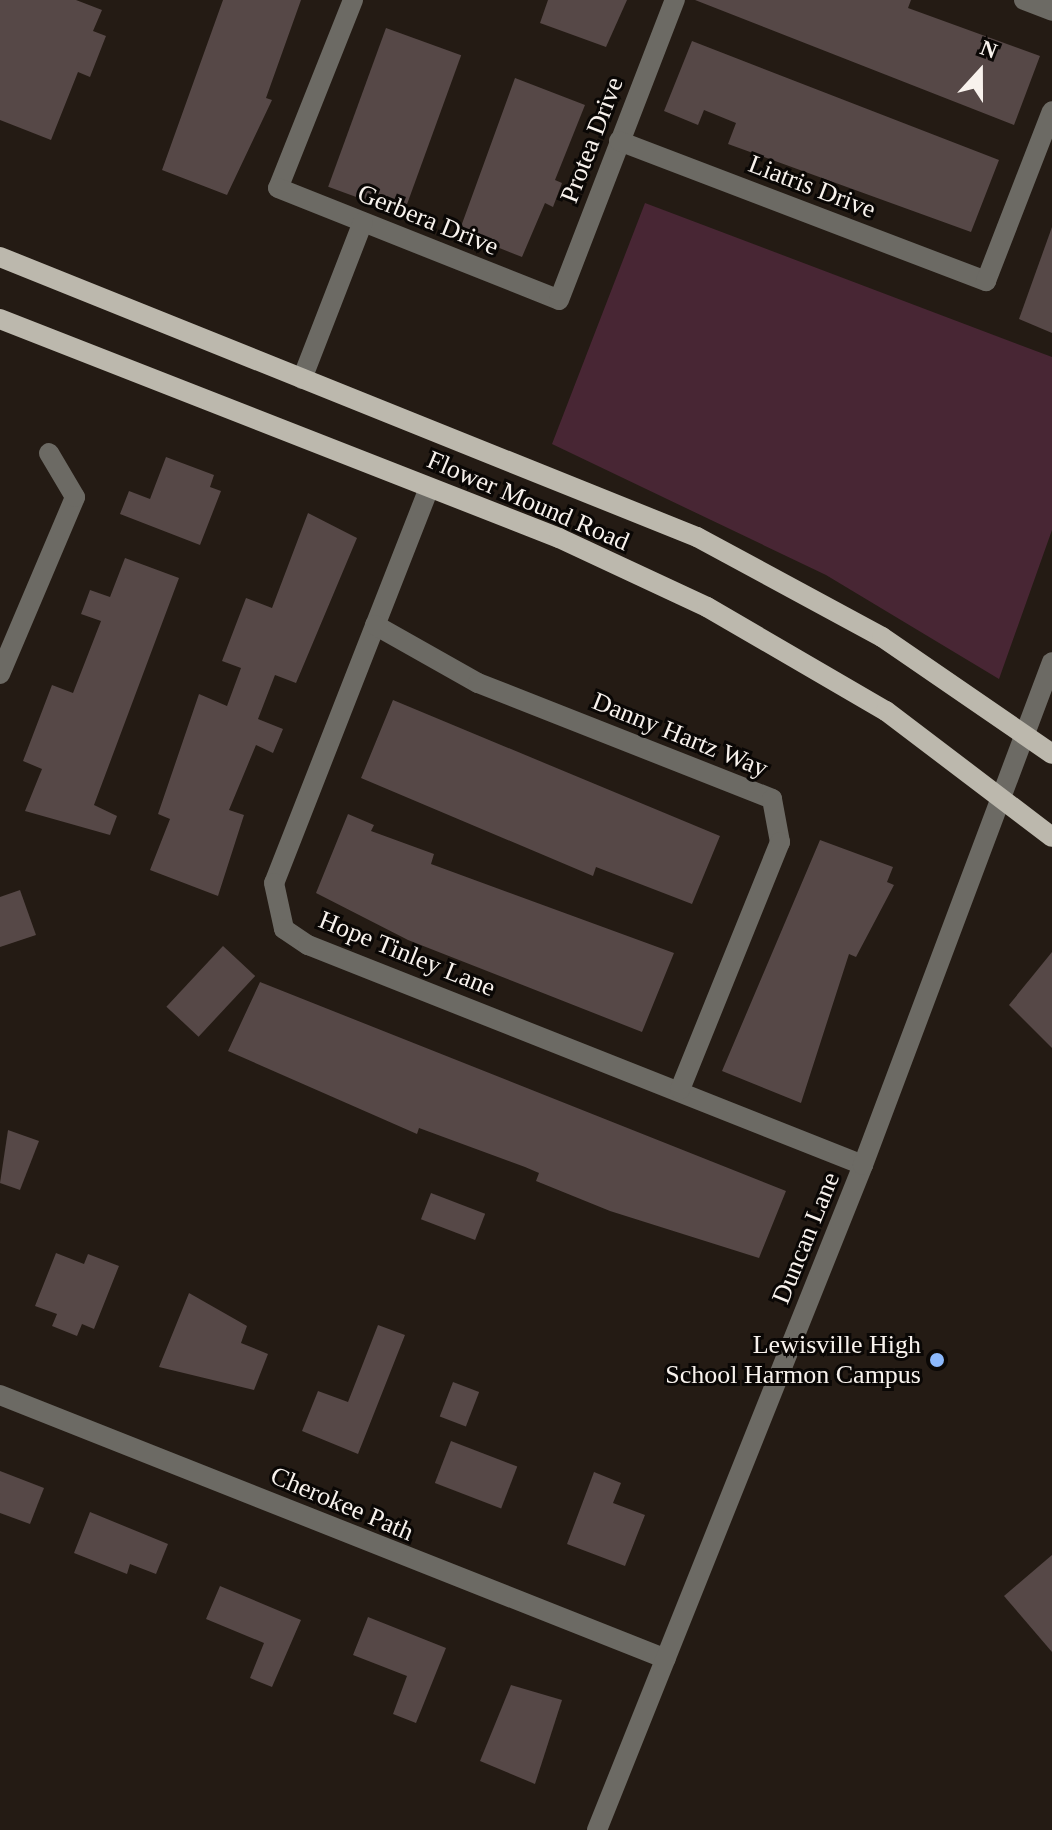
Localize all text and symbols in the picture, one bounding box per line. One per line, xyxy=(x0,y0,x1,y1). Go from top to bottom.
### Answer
north arrow xyxy=(940,32,1020,112)
text: N xyxy=(977,35,1001,64)
street label: Protea Drive xyxy=(554,73,630,207)
street label: Liatris Drive xyxy=(744,149,880,225)
street label: Gerbera Drive xyxy=(353,178,503,262)
street label: Flower Mound Road xyxy=(422,444,634,558)
street label: Danny Hartz Way xyxy=(587,686,773,784)
street label: Hope Tinley Lane xyxy=(314,904,500,1004)
street label: Duncan Lane xyxy=(765,1168,847,1308)
place label: Lewisville High School Harmon Campus xyxy=(665,1329,921,1390)
marker: Lewisville High School Harmon Campus xyxy=(928,1351,946,1369)
street label: Cherokee Path xyxy=(266,1460,418,1548)

